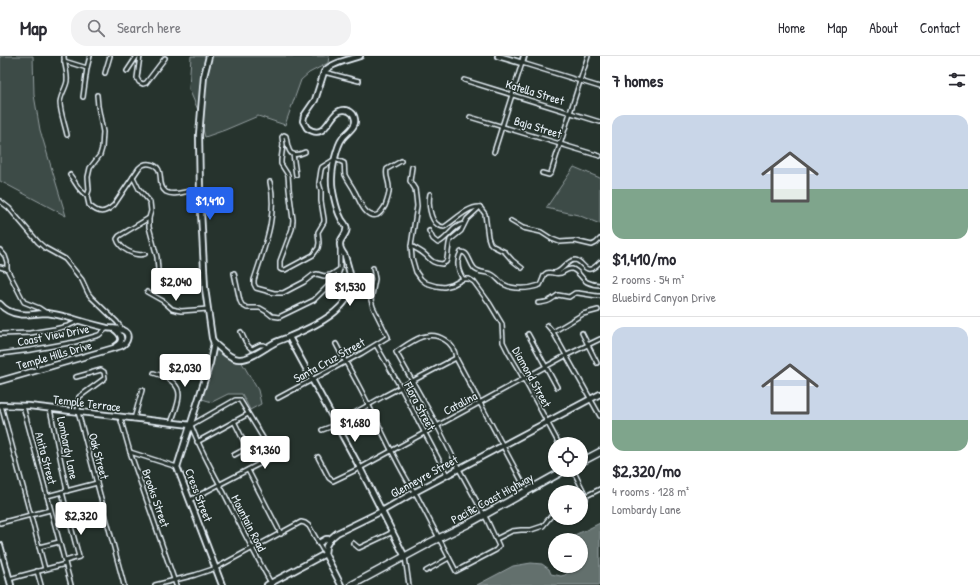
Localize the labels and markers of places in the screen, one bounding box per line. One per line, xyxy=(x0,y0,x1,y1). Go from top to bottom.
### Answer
pin: $1,410 xyxy=(177,187,243,221)
pin: $2,040 xyxy=(143,268,209,302)
pin: $1,530 xyxy=(317,273,383,307)
pin: $2,030 xyxy=(152,354,218,388)
pin: $1,680 xyxy=(322,409,388,443)
pin: $1,360 xyxy=(232,436,298,470)
pin: $2,320 xyxy=(48,502,114,536)

